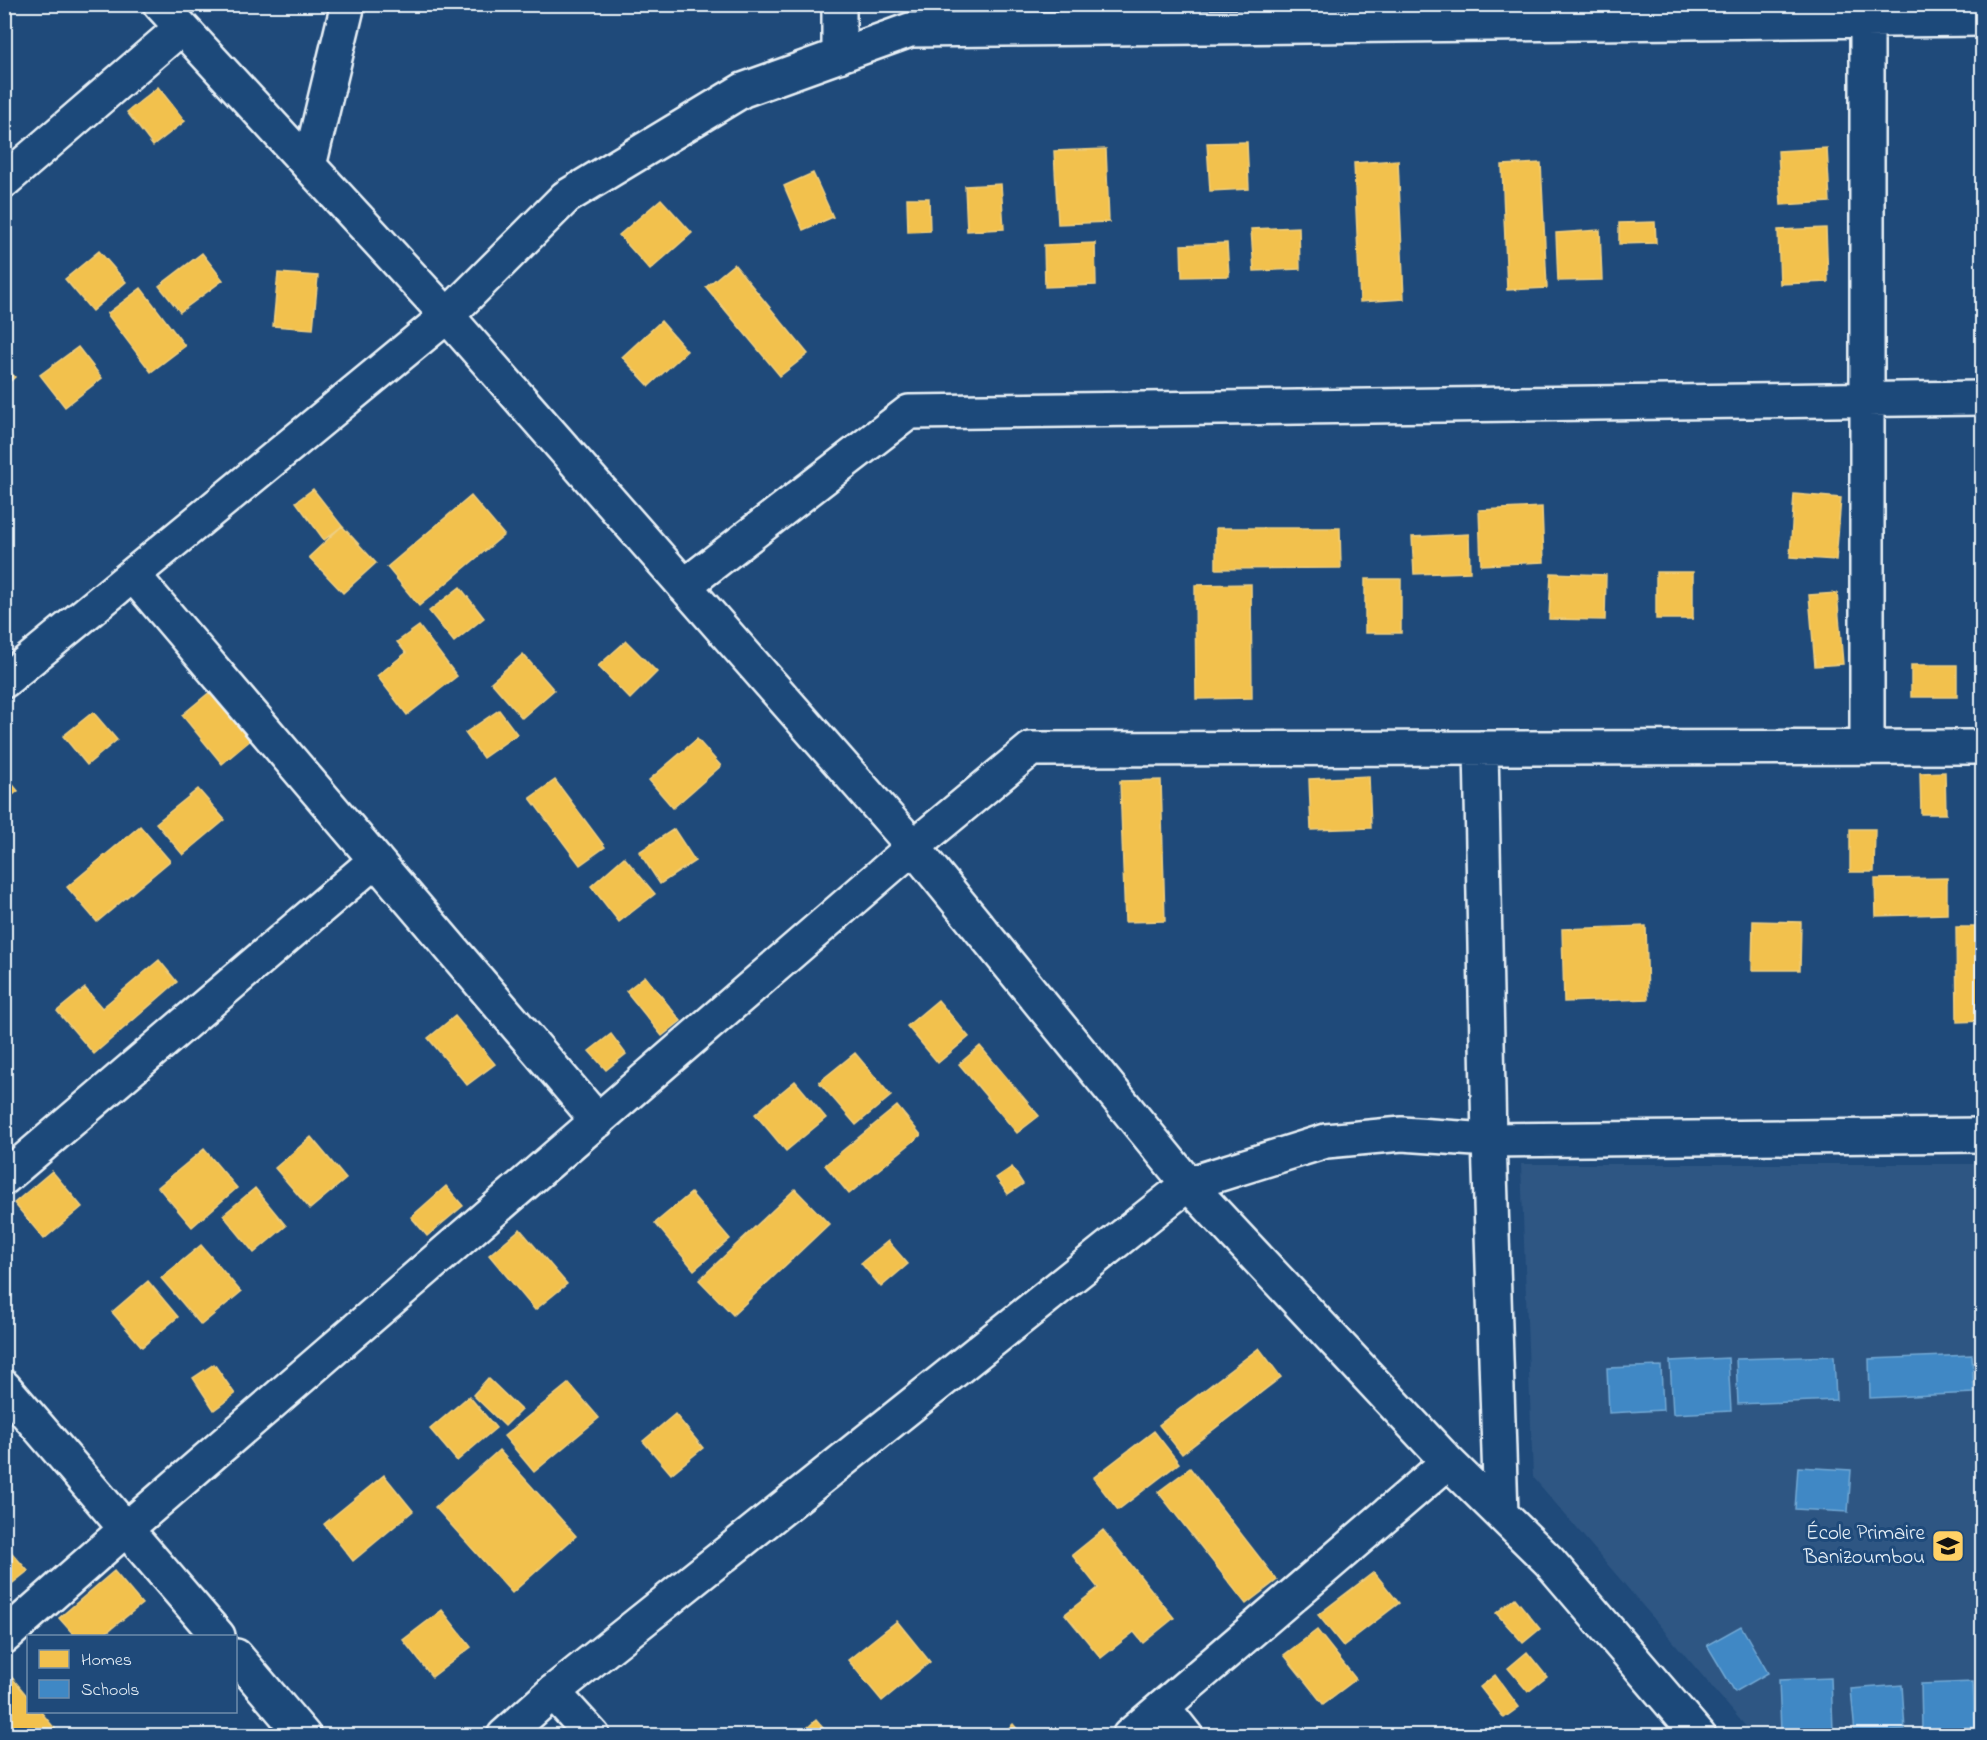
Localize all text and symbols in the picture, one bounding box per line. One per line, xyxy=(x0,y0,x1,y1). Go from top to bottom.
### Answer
place label: École Primaire Banizoumbou xyxy=(1802,1519,1926,1573)
school or university icon: École Primaire Banizoumbou xyxy=(1930,1528,1966,1564)
legend xyxy=(27,1635,237,1713)
text: Homes xyxy=(81,1648,132,1674)
text: Schools xyxy=(81,1678,139,1704)

